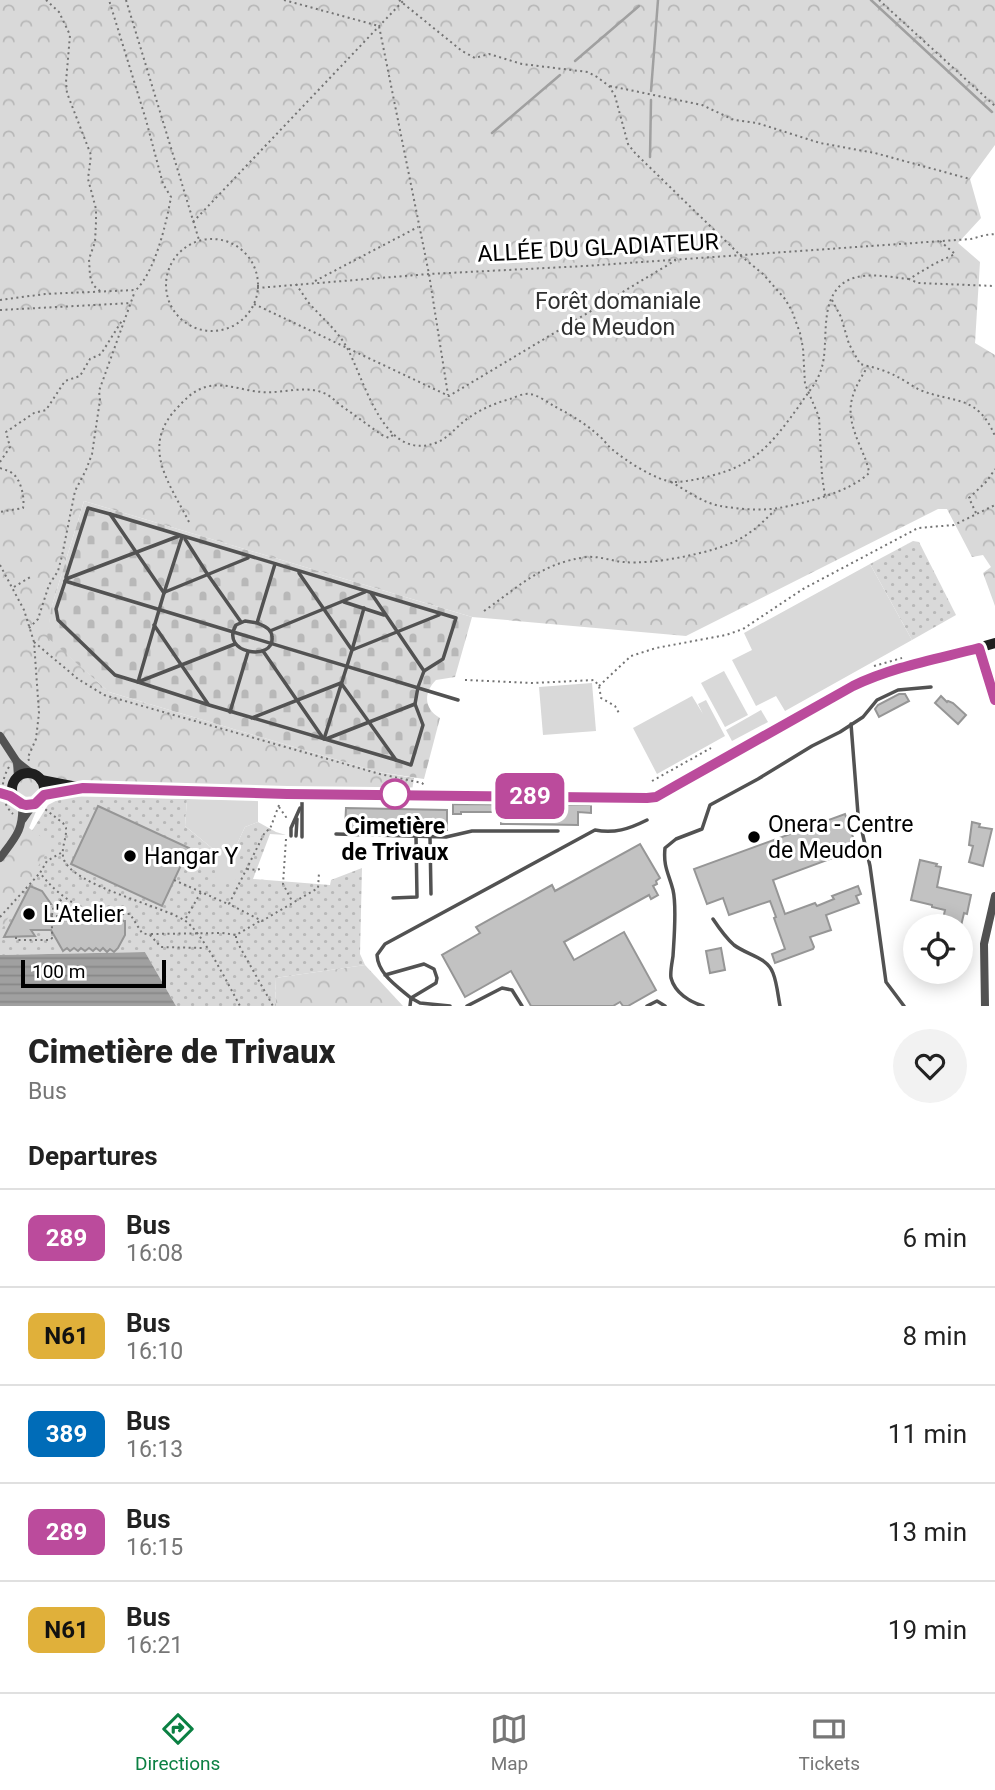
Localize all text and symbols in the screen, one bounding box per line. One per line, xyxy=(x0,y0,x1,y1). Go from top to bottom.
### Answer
street label: ALLÉE DU GLADIATEUR xyxy=(477,227,719,268)
park label: Forêt domaniale de Meudon xyxy=(535,288,701,341)
line badge: 289 xyxy=(490,773,570,819)
marker: Cimetière de Trivaux xyxy=(380,779,410,809)
text: 289 xyxy=(509,782,551,810)
place label: Onera - Centre de Meudon xyxy=(768,811,914,864)
place label: Cimetière de Trivaux xyxy=(342,813,449,866)
marker: Onera - Centre de Meudon xyxy=(746,829,762,845)
place label: Hangar Y xyxy=(144,843,239,870)
marker: Hangar Y xyxy=(122,848,138,864)
place label: L'Atelier xyxy=(43,901,124,928)
marker: L'Atelier xyxy=(21,906,37,922)
map controls xyxy=(903,914,973,984)
button: locate xyxy=(903,914,973,984)
scale bar xyxy=(21,957,166,989)
text: 100 m xyxy=(32,960,85,983)
button: heart xyxy=(893,1029,967,1103)
text: Cimetière de Trivaux xyxy=(28,1032,335,1071)
text: Bus xyxy=(28,1078,67,1105)
text: Departures xyxy=(28,1141,158,1171)
text: Bus xyxy=(126,1210,171,1240)
text: 6 min xyxy=(902,1223,967,1253)
text: 289 xyxy=(46,1224,87,1252)
text: 16:08 xyxy=(126,1240,183,1267)
text: Bus xyxy=(126,1308,171,1338)
text: 8 min xyxy=(902,1321,967,1351)
text: N61 xyxy=(44,1322,89,1350)
text: 16:10 xyxy=(126,1338,183,1365)
text: Bus xyxy=(126,1406,171,1436)
text: 11 min xyxy=(888,1419,967,1449)
text: 389 xyxy=(46,1420,87,1448)
text: 16:13 xyxy=(126,1436,183,1463)
text: Bus xyxy=(126,1504,171,1534)
text: 13 min xyxy=(888,1517,967,1547)
text: 289 xyxy=(46,1518,87,1546)
text: 16:15 xyxy=(126,1534,183,1561)
text: Bus xyxy=(126,1602,171,1632)
text: 19 min xyxy=(888,1615,967,1645)
text: N61 xyxy=(44,1616,89,1644)
text: 16:21 xyxy=(126,1632,183,1659)
tab: Directions xyxy=(135,1710,220,1775)
tab: Map xyxy=(490,1710,528,1775)
tab: Tickets xyxy=(799,1710,860,1775)

